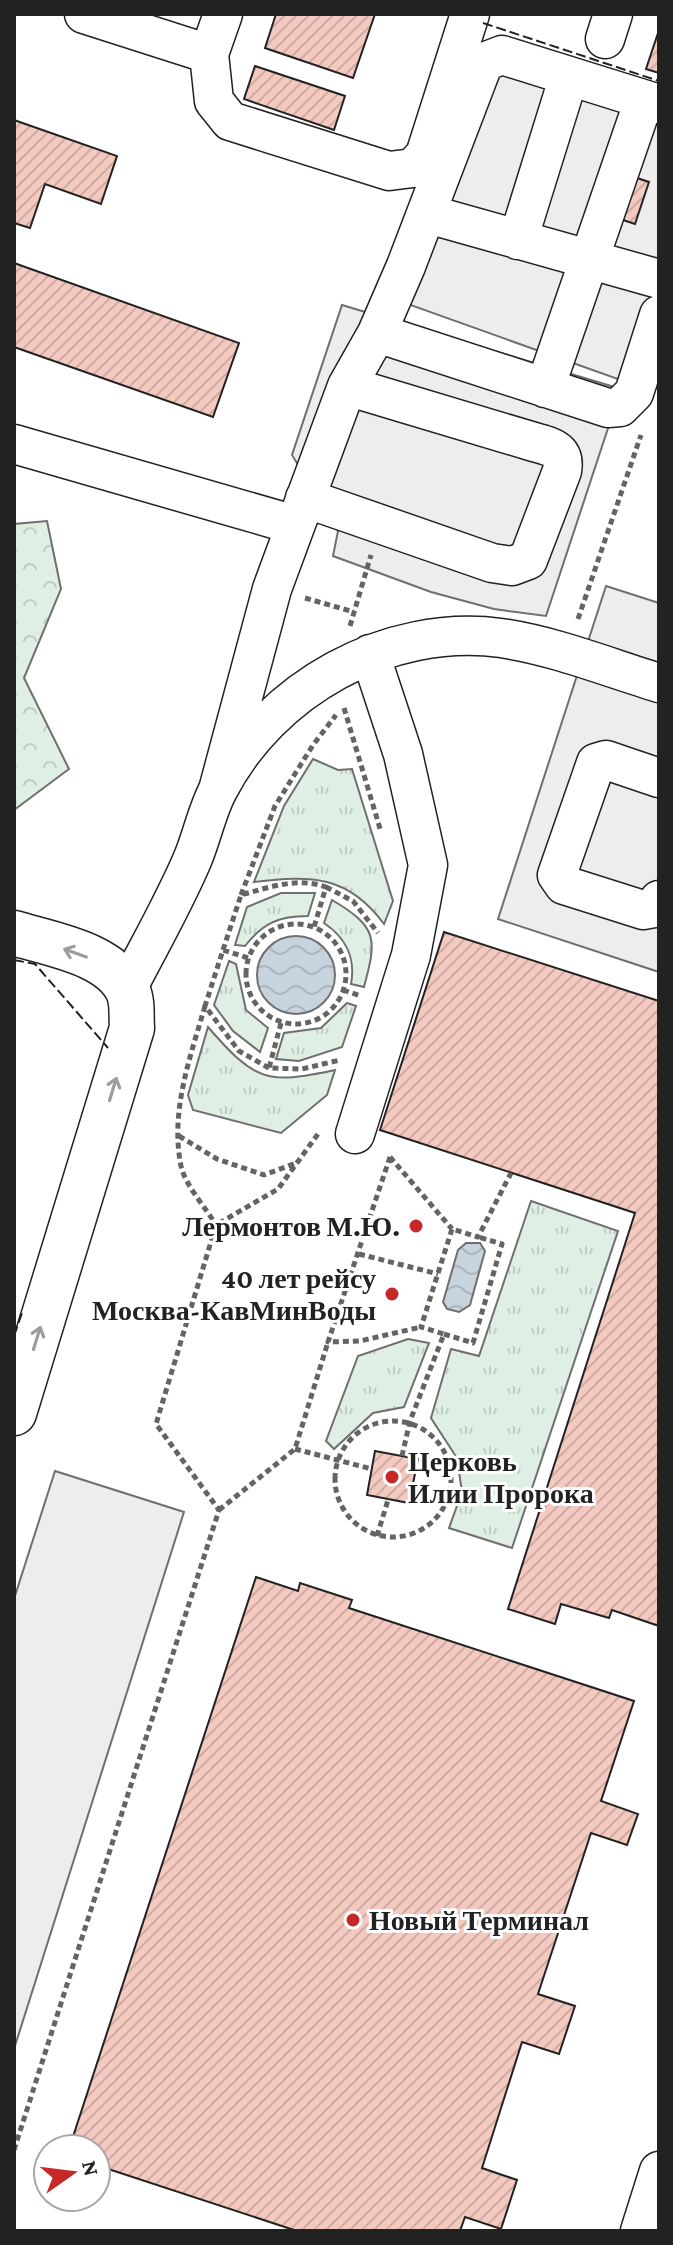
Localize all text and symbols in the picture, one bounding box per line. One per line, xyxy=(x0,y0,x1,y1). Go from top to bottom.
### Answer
one-way arrow xyxy=(63,945,88,959)
one-way arrow xyxy=(106,1077,121,1103)
place label: Лермонтов М.Ю. xyxy=(182,1211,400,1242)
marker: Лермонтов М.Ю. xyxy=(407,1217,425,1235)
place label: 40 лет рейсу Москва-КавМинВоды xyxy=(92,1263,376,1326)
marker: 40 лет рейсу Москва-КавМинВоды xyxy=(383,1285,401,1303)
one-way arrow xyxy=(31,1326,45,1351)
place label: Церковь Илии Пророка xyxy=(408,1446,594,1509)
marker: Церковь Илии Пророка xyxy=(383,1468,401,1486)
place label: Новый Терминал xyxy=(369,1905,589,1936)
marker: Новый Терминал xyxy=(344,1911,362,1929)
north arrow xyxy=(32,2133,112,2213)
text: N xyxy=(77,2158,105,2179)

